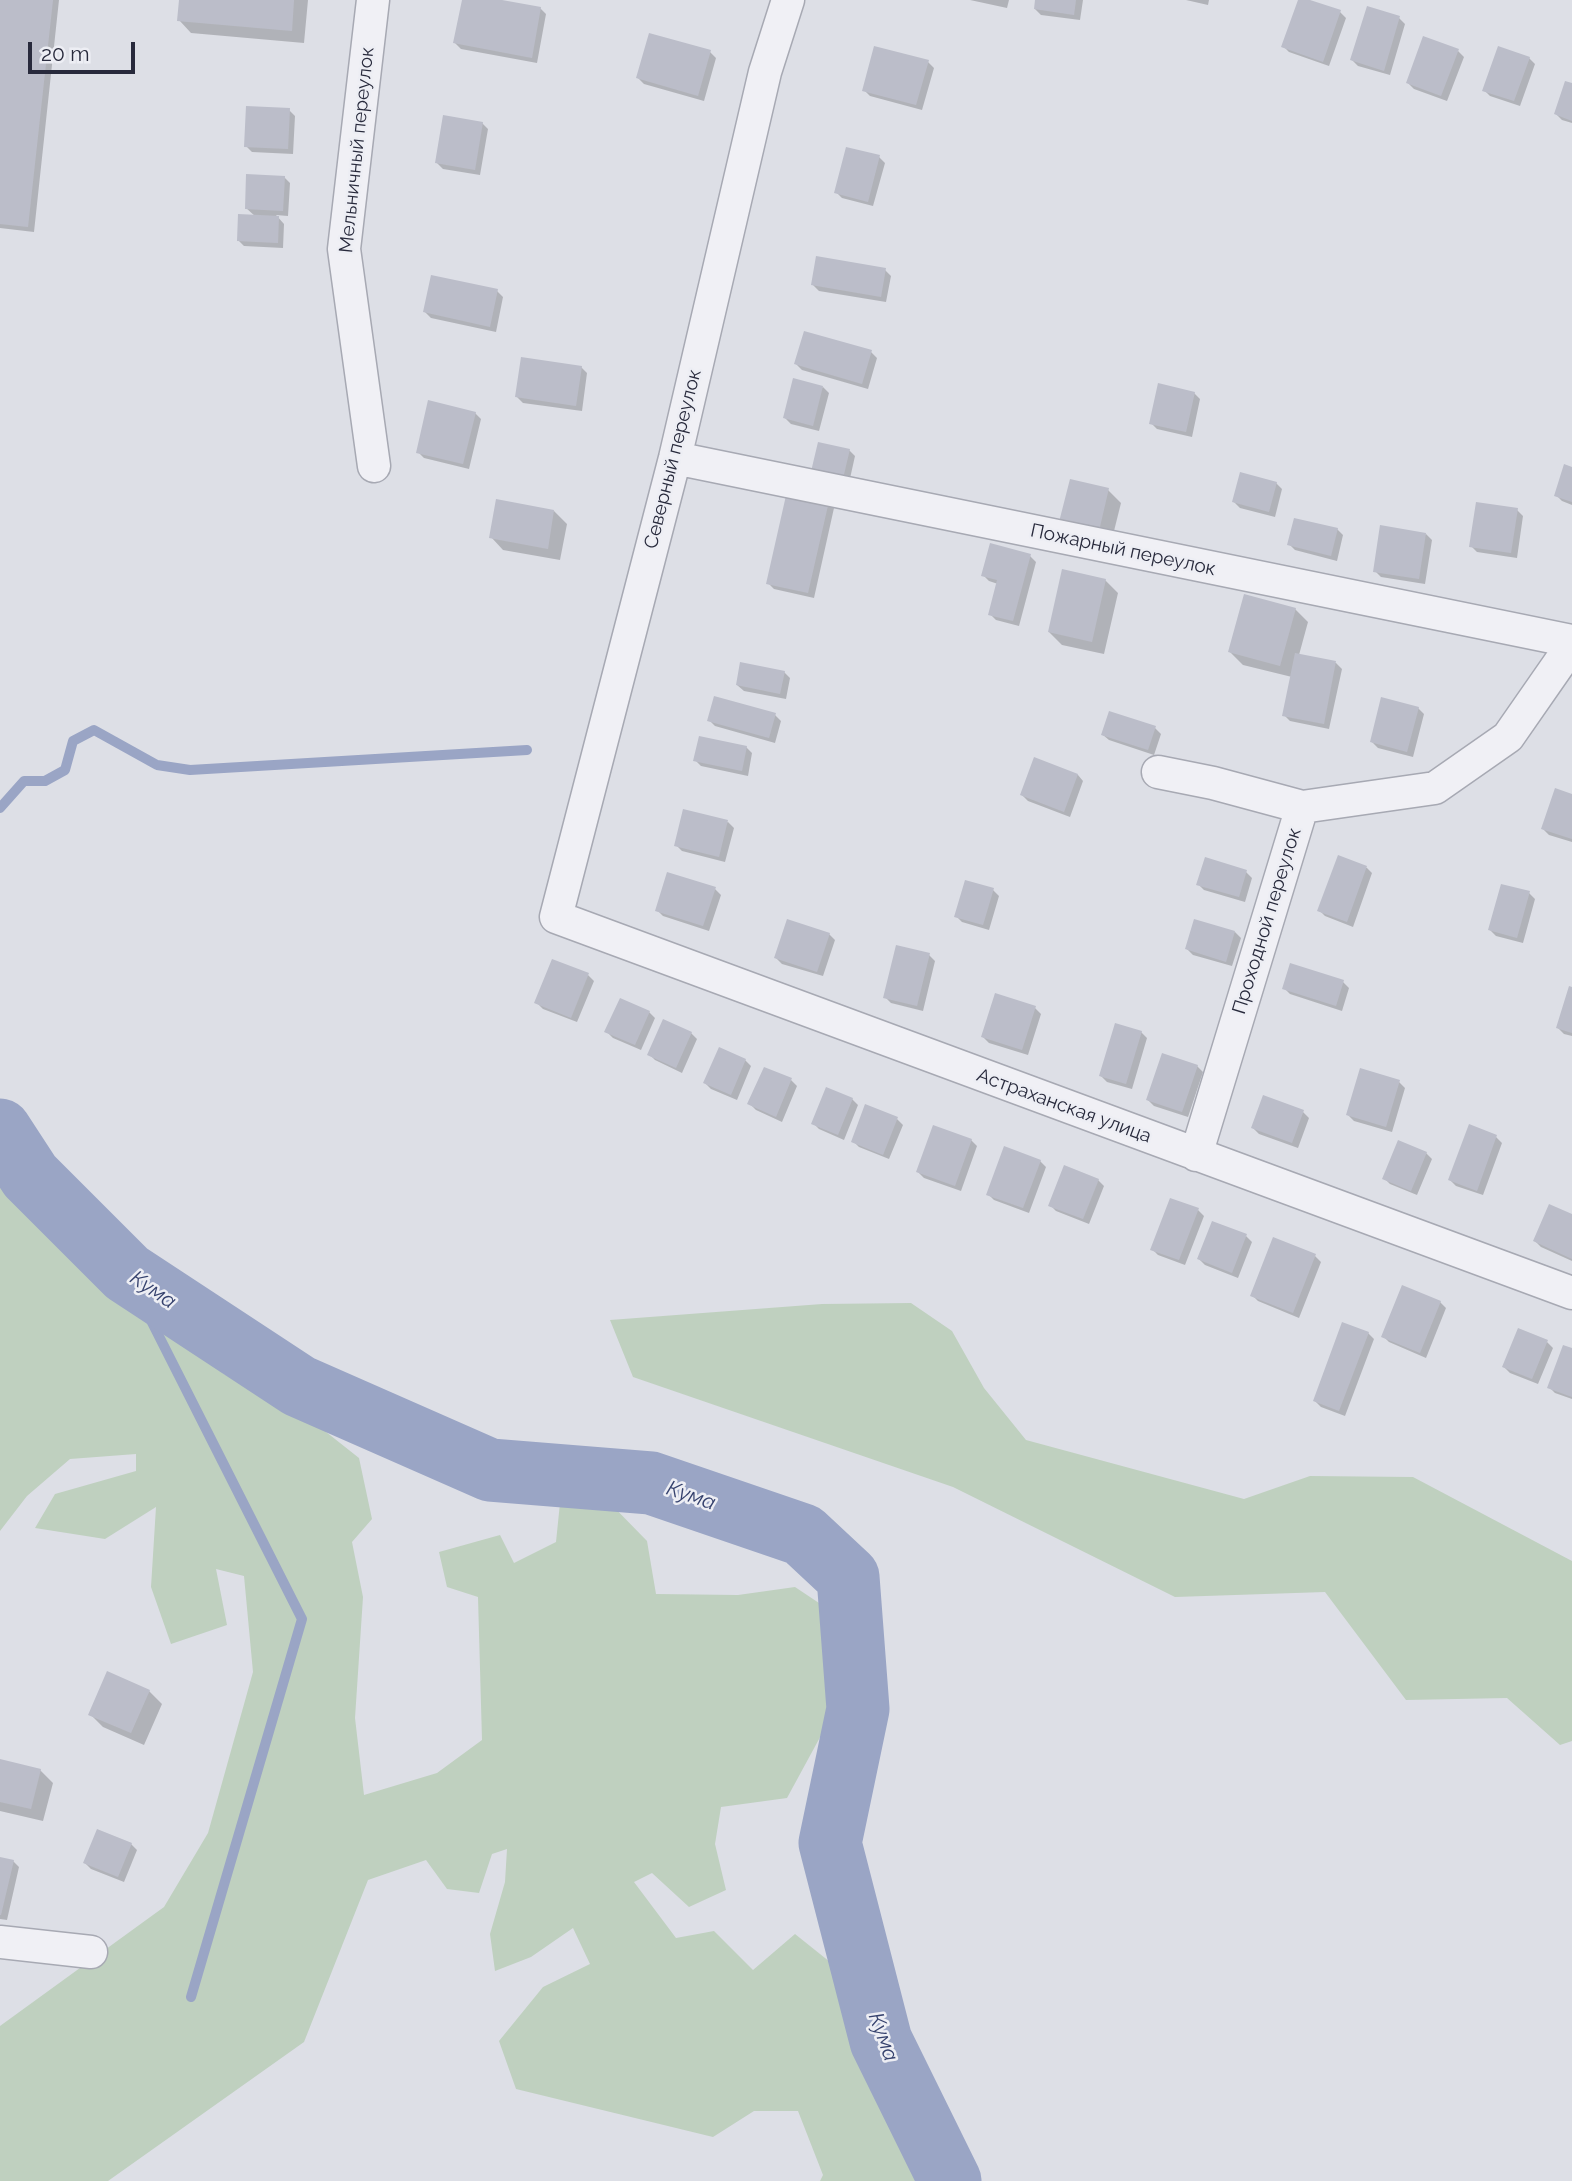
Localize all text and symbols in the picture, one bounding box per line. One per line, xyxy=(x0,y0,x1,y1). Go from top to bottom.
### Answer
scale bar xyxy=(32,28,138,72)
text: 20 m xyxy=(41,41,89,66)
street label: Мельничный переулок xyxy=(335,46,379,254)
street label: Северный переулок xyxy=(640,367,706,551)
street label: Пожарный переулок xyxy=(1028,519,1218,581)
street label: Проходной переулок xyxy=(1228,825,1306,1017)
street label: Астраханская улица xyxy=(974,1064,1154,1148)
water label: Кума xyxy=(125,1266,181,1314)
water label: Кума xyxy=(663,1476,719,1516)
water label: Кума xyxy=(863,2009,903,2065)

